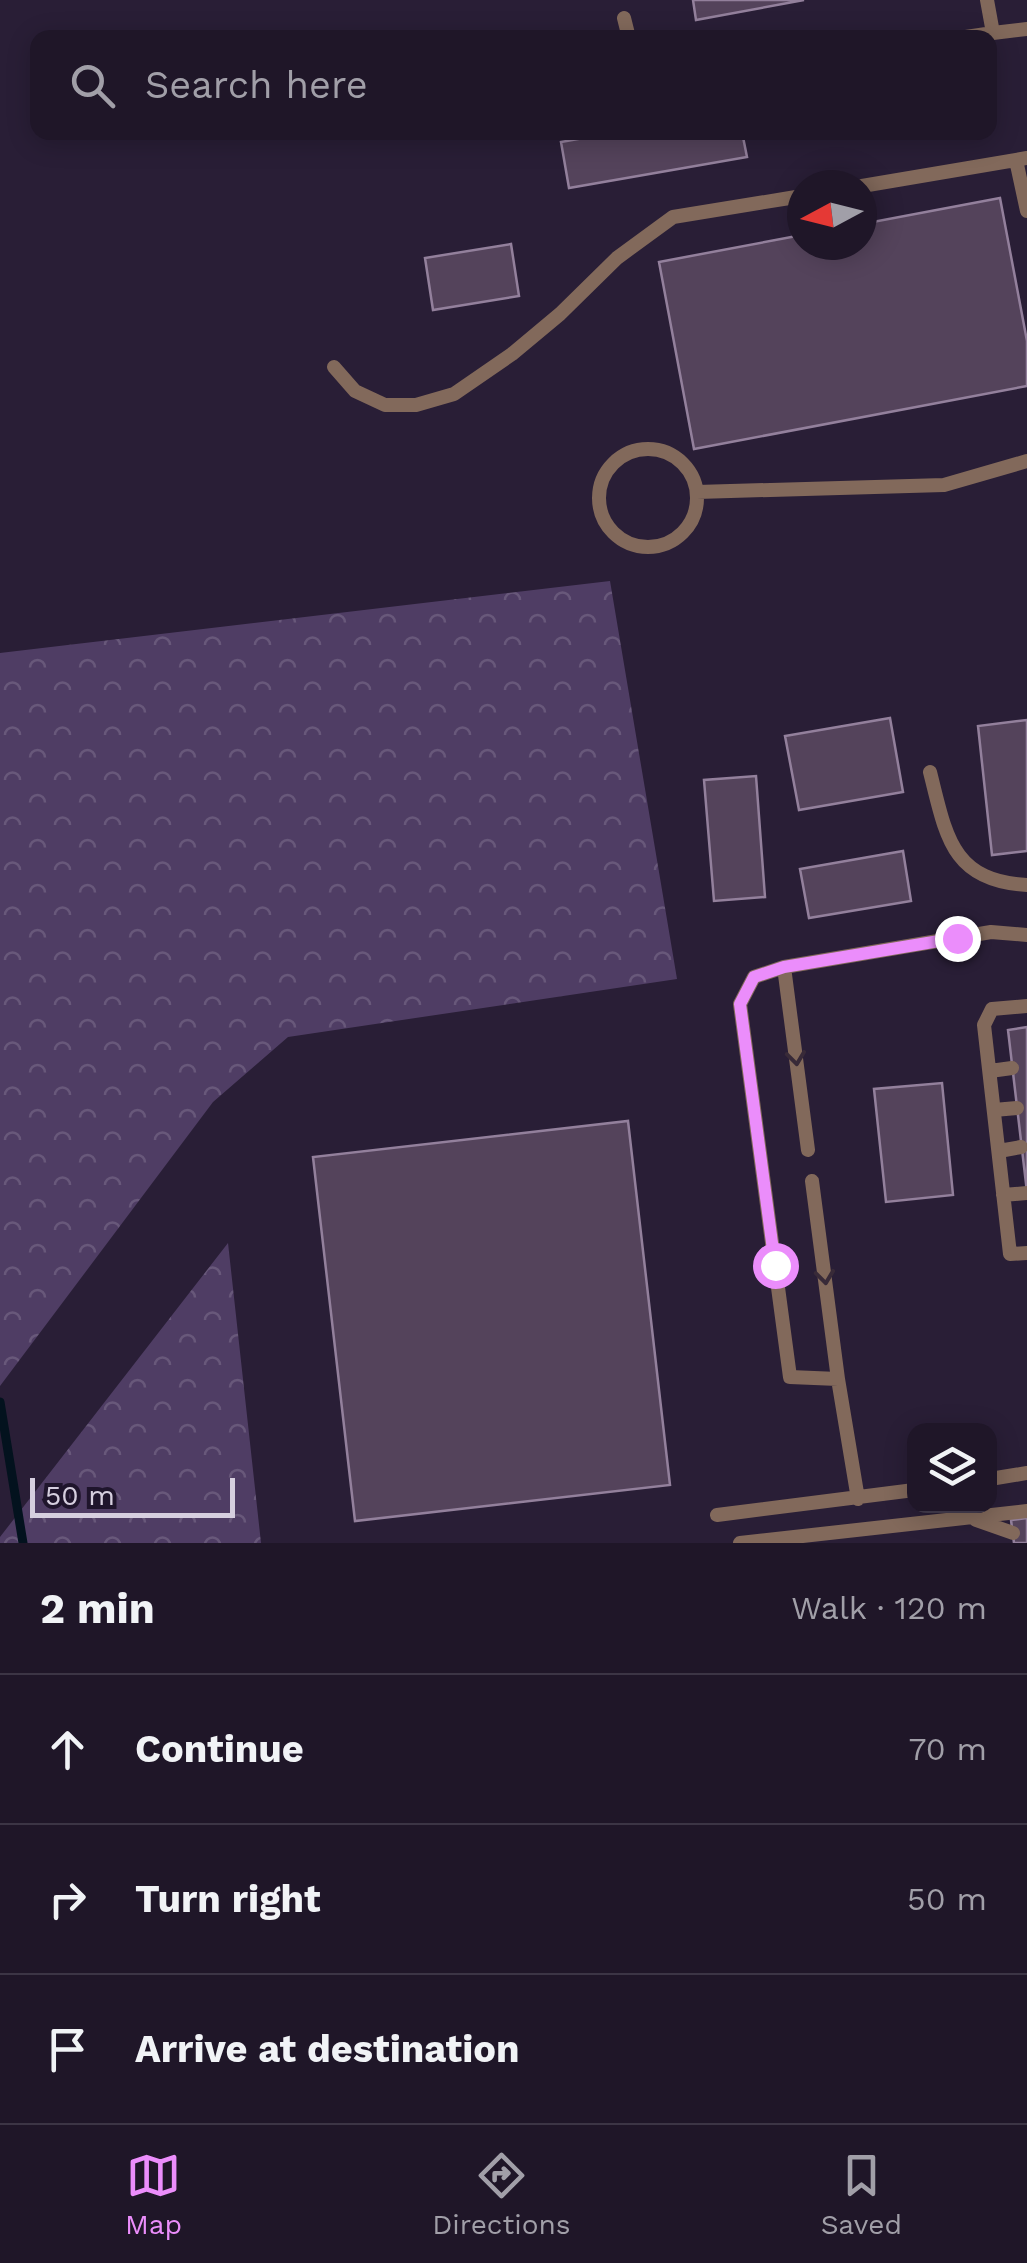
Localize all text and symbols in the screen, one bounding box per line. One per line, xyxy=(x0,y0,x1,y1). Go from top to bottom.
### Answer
search box xyxy=(30,30,997,140)
icon: search xyxy=(65,58,120,113)
text: Search here xyxy=(145,63,368,107)
north arrow xyxy=(787,170,877,260)
route end xyxy=(935,916,981,962)
one-way arrow xyxy=(785,1051,806,1067)
route start xyxy=(753,1243,799,1289)
one-way arrow xyxy=(813,1269,834,1286)
map controls xyxy=(907,1423,997,1513)
button: layers xyxy=(907,1423,997,1513)
scale bar xyxy=(30,1473,235,1518)
text: 50 m xyxy=(45,1479,115,1512)
text: 2 min xyxy=(40,1584,155,1633)
text: Walk · 120 m xyxy=(791,1589,987,1627)
icon: ahead xyxy=(40,1722,95,1777)
text: Continue xyxy=(135,1727,304,1771)
text: 70 m xyxy=(908,1730,987,1768)
icon: right xyxy=(40,1872,95,1927)
text: Turn right xyxy=(135,1877,321,1921)
text: 50 m xyxy=(907,1880,987,1918)
icon: arrive xyxy=(40,2022,95,2077)
text: Arrive at destination xyxy=(135,2027,520,2071)
tab: Map xyxy=(125,2148,182,2241)
tab: Directions xyxy=(432,2148,571,2241)
tab: Saved xyxy=(821,2148,902,2241)

